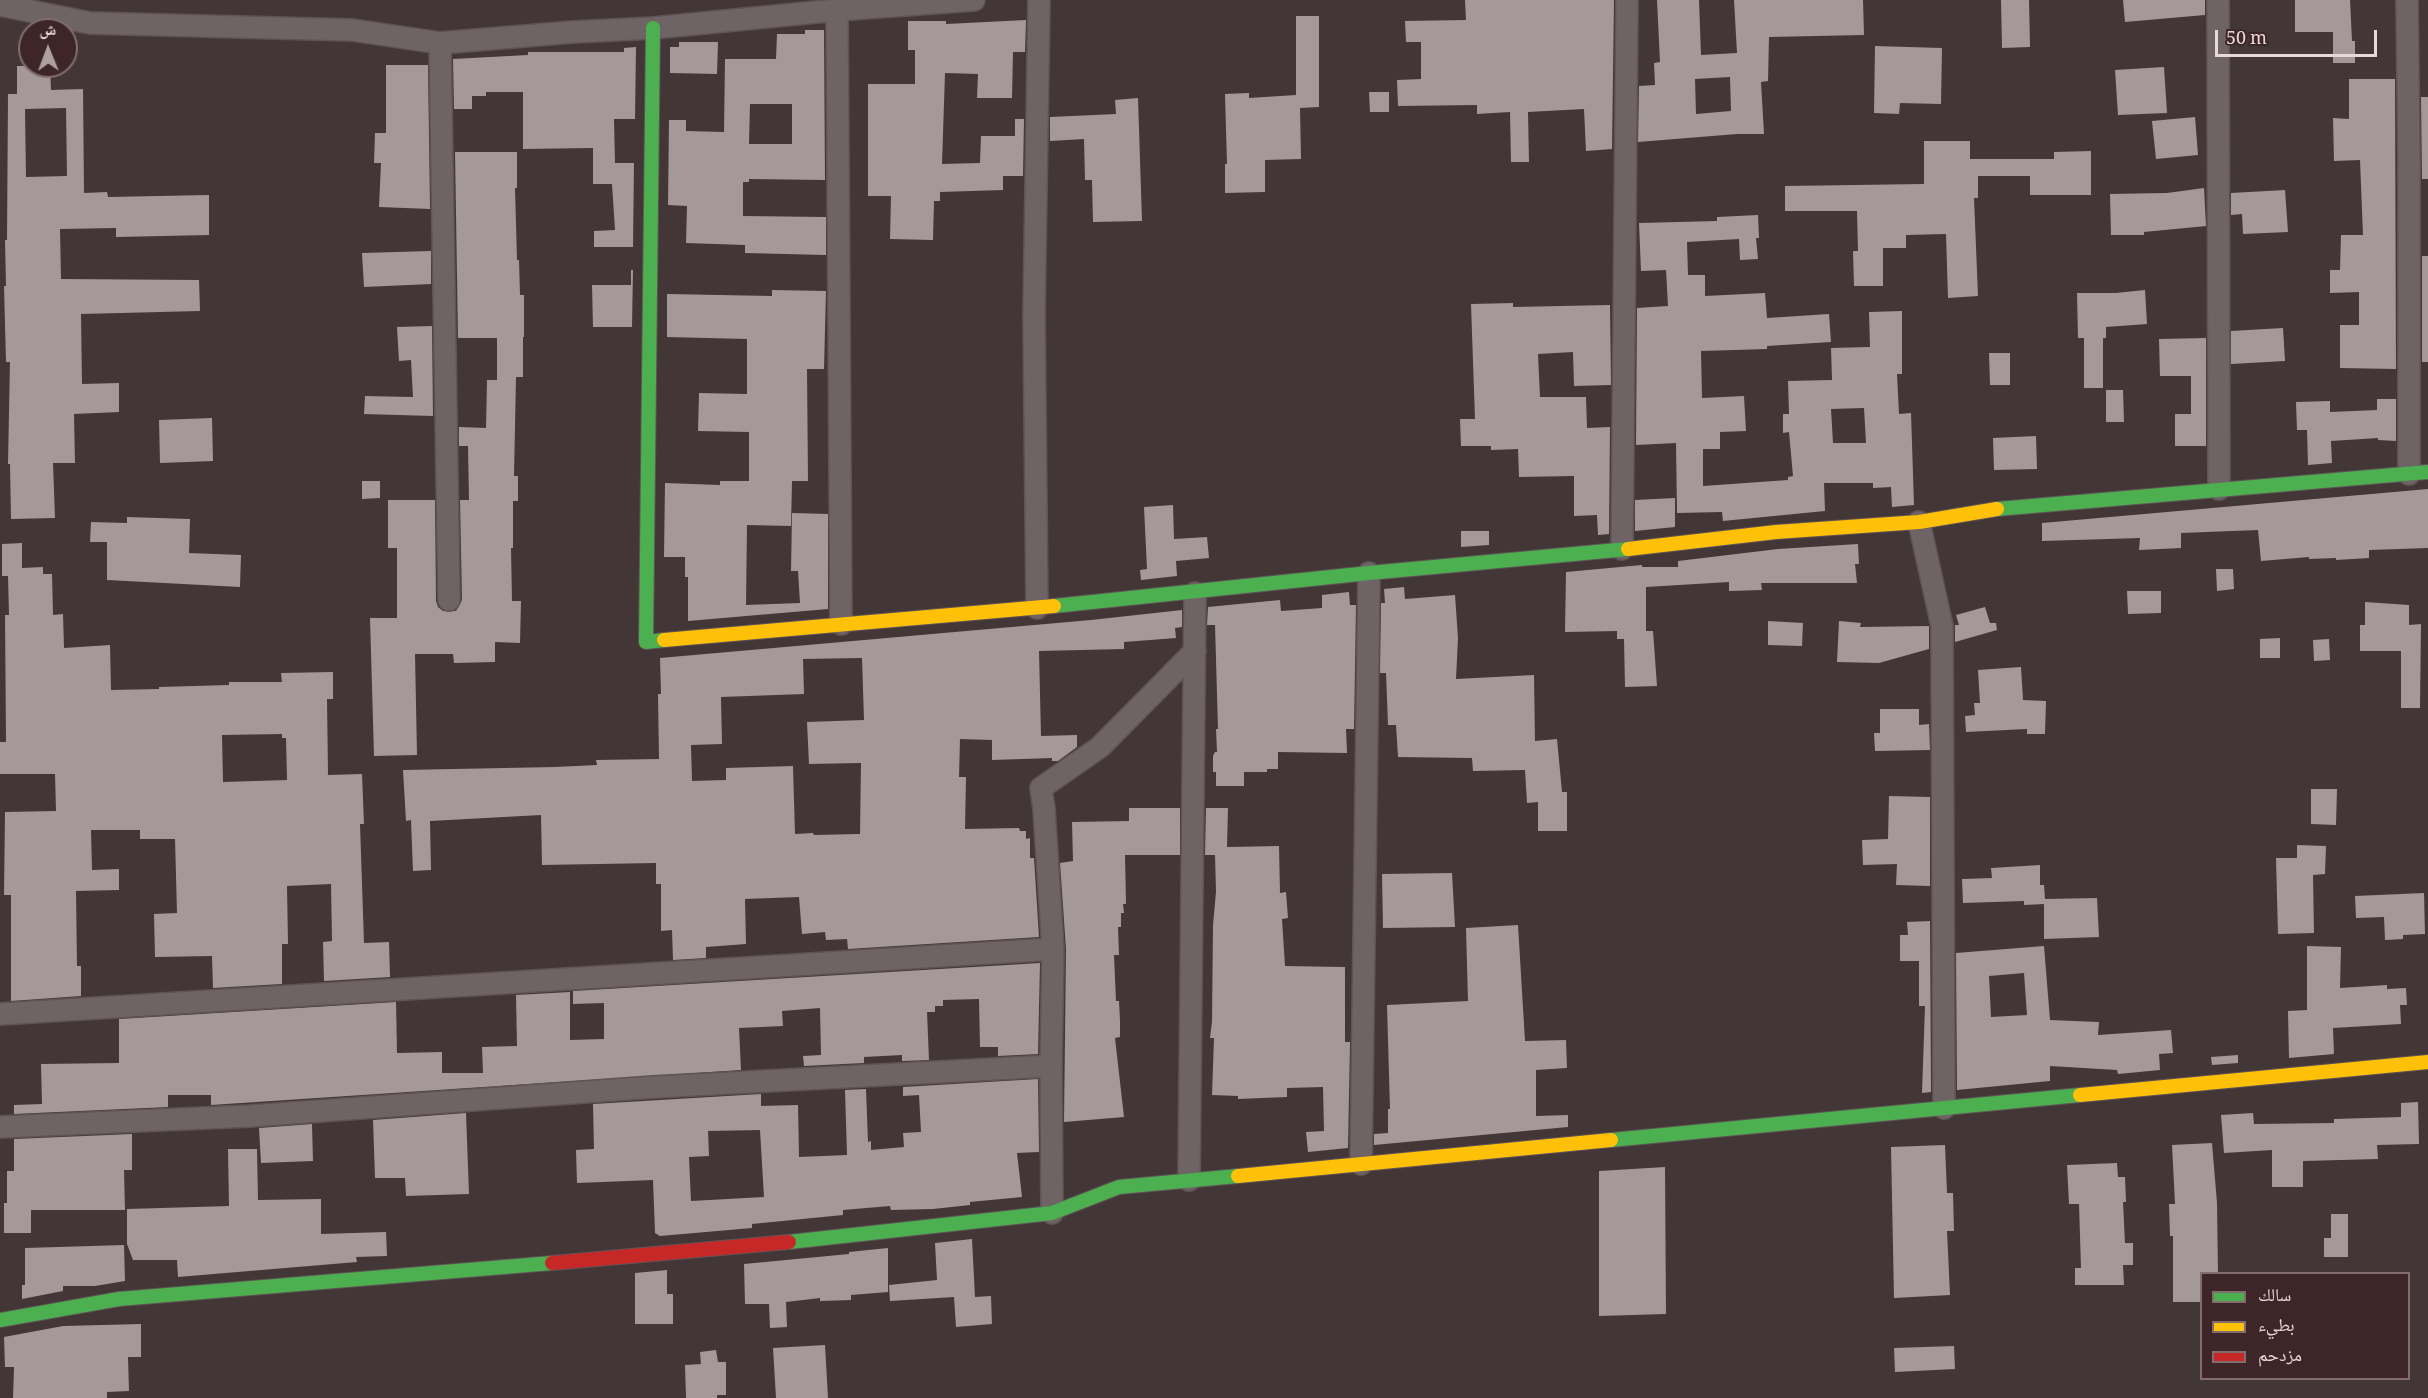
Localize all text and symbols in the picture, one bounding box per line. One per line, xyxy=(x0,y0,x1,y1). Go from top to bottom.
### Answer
north arrow xyxy=(18,18,78,78)
text: ش xyxy=(39,18,56,45)
scale bar xyxy=(2218,18,2380,56)
text: 50 m xyxy=(2226,25,2267,55)
legend xyxy=(2200,1272,2410,1380)
text: سالك xyxy=(2258,1282,2291,1312)
text: بطيء xyxy=(2258,1312,2295,1342)
text: مزدحم xyxy=(2258,1342,2302,1372)

